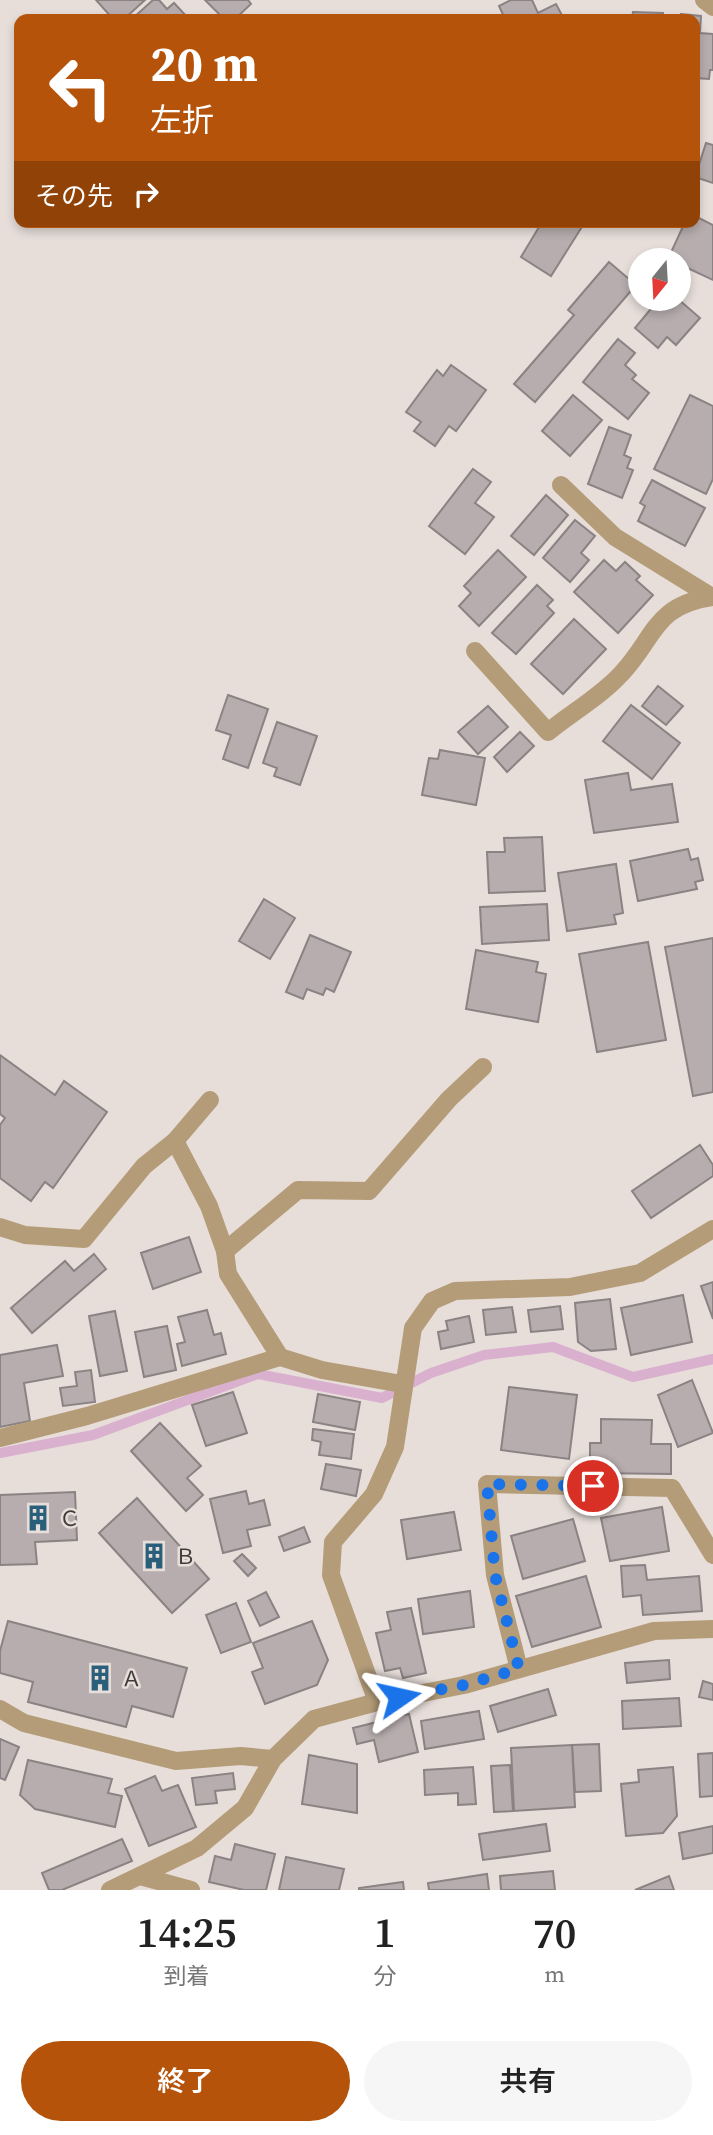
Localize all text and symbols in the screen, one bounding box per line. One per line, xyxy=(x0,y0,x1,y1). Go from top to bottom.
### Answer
text: 20 m xyxy=(150,30,258,97)
icon: left xyxy=(35,42,126,133)
text: 左折 xyxy=(150,98,214,142)
icon: right xyxy=(127,175,165,213)
text: その先 xyxy=(35,178,113,214)
north arrow xyxy=(628,248,691,312)
map controls xyxy=(628,248,691,311)
pin xyxy=(563,1456,623,1516)
icon: arrive xyxy=(574,1467,612,1505)
building icon: Ｃ xyxy=(23,1503,53,1533)
place label: Ｃ xyxy=(59,1504,80,1533)
building icon: Ｂ xyxy=(139,1541,169,1571)
place label: Ｂ xyxy=(175,1542,196,1571)
position arrow xyxy=(362,1660,436,1734)
building icon: Ａ xyxy=(85,1663,115,1693)
place label: Ａ xyxy=(121,1664,142,1693)
text: 14:25 xyxy=(137,1903,237,1961)
text: 1 xyxy=(374,1903,396,1961)
text: 70 xyxy=(533,1904,576,1962)
text: m xyxy=(544,1958,565,1990)
text: 到着 xyxy=(164,1960,210,1992)
text: 分 xyxy=(373,1960,396,1992)
button: 終了 xyxy=(21,2041,350,2121)
button: 共有 xyxy=(364,2041,692,2121)

